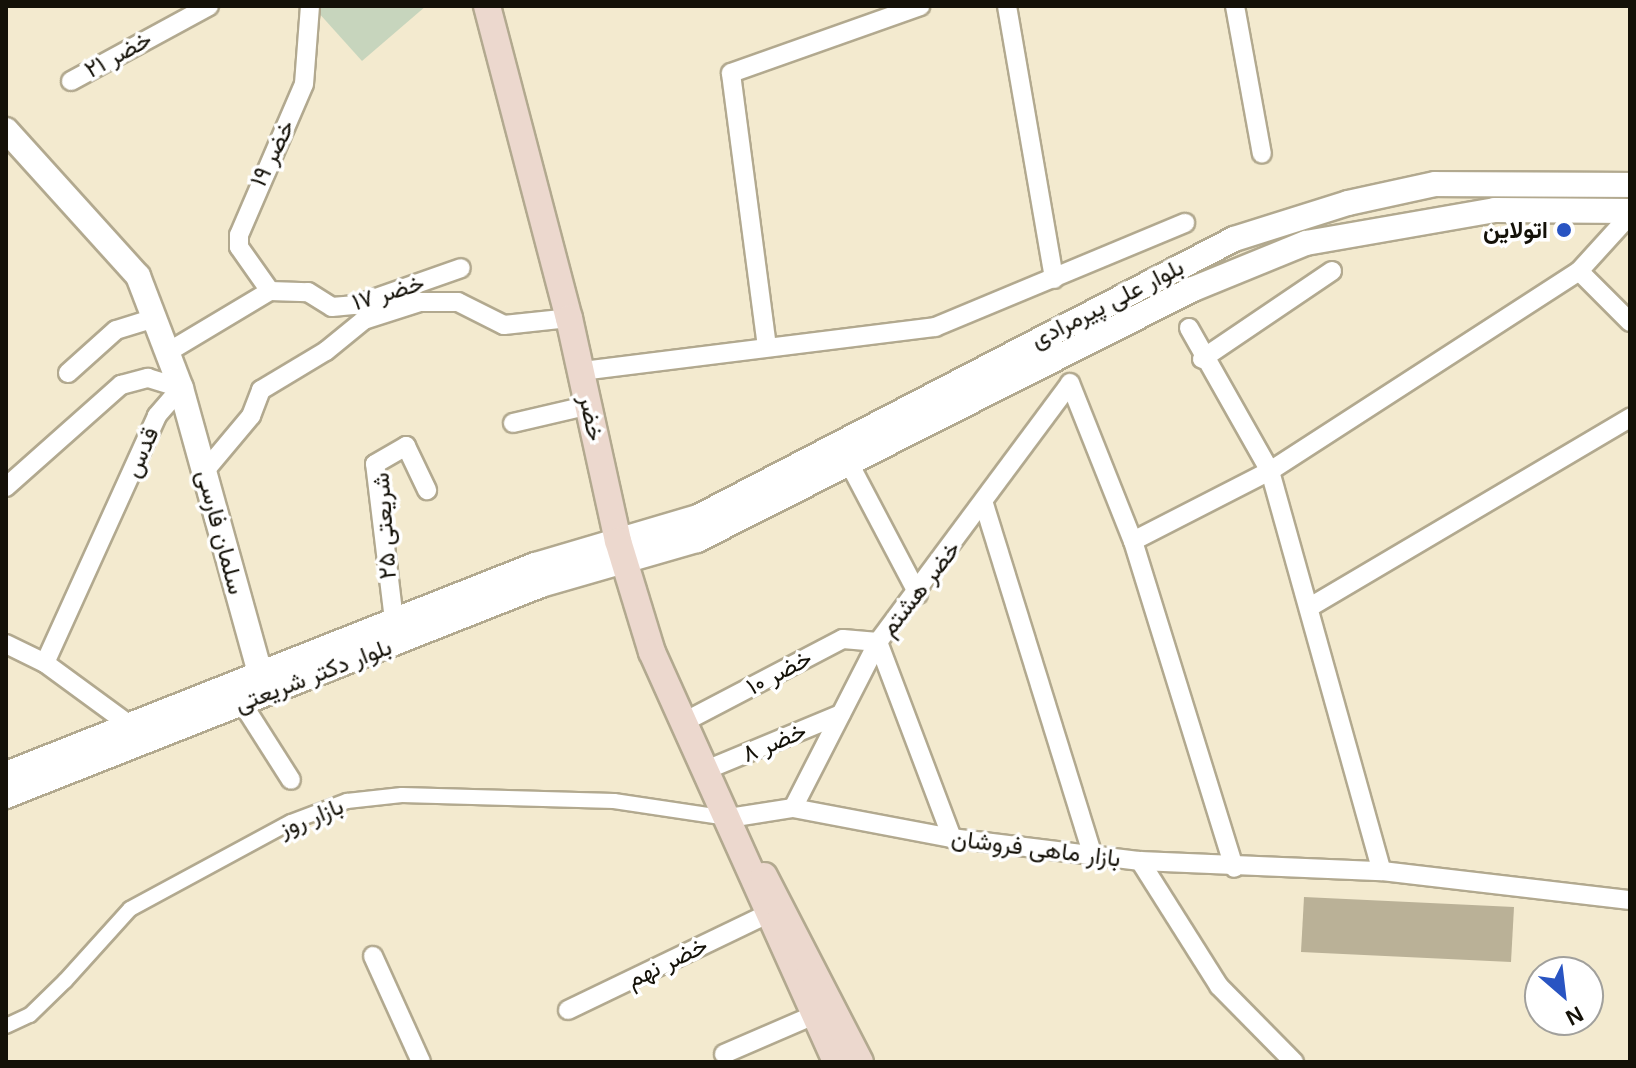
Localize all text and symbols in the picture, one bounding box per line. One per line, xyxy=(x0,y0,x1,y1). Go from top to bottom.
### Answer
street label: خضر ۲۱ xyxy=(79,24,157,84)
street label: خضر ۱۹ xyxy=(243,115,301,191)
place label: اتولاین xyxy=(1483,216,1548,244)
marker: اتولاین xyxy=(1555,221,1573,239)
street label: بلوار علی پیرمرادی xyxy=(1026,252,1188,354)
street label: خضر ۱۷ xyxy=(349,267,427,317)
street label: خضر xyxy=(573,393,611,443)
street label: قدس xyxy=(117,422,165,482)
street label: سلمان فارسی xyxy=(191,467,251,597)
street label: شریعتی ۲۵ xyxy=(366,472,402,580)
street label: خضر هشتم xyxy=(874,534,966,642)
street label: بلوار دکتر شریعتی xyxy=(230,632,396,718)
street label: خضر ۱۰ xyxy=(741,643,817,701)
street label: خضر ۸ xyxy=(738,716,810,768)
street label: بازار روز xyxy=(274,791,348,843)
street label: بازار ماهی فروشان xyxy=(950,823,1122,873)
street label: خضر نهم xyxy=(622,930,712,994)
north arrow xyxy=(1524,956,1604,1036)
text: N xyxy=(1562,1001,1587,1031)

